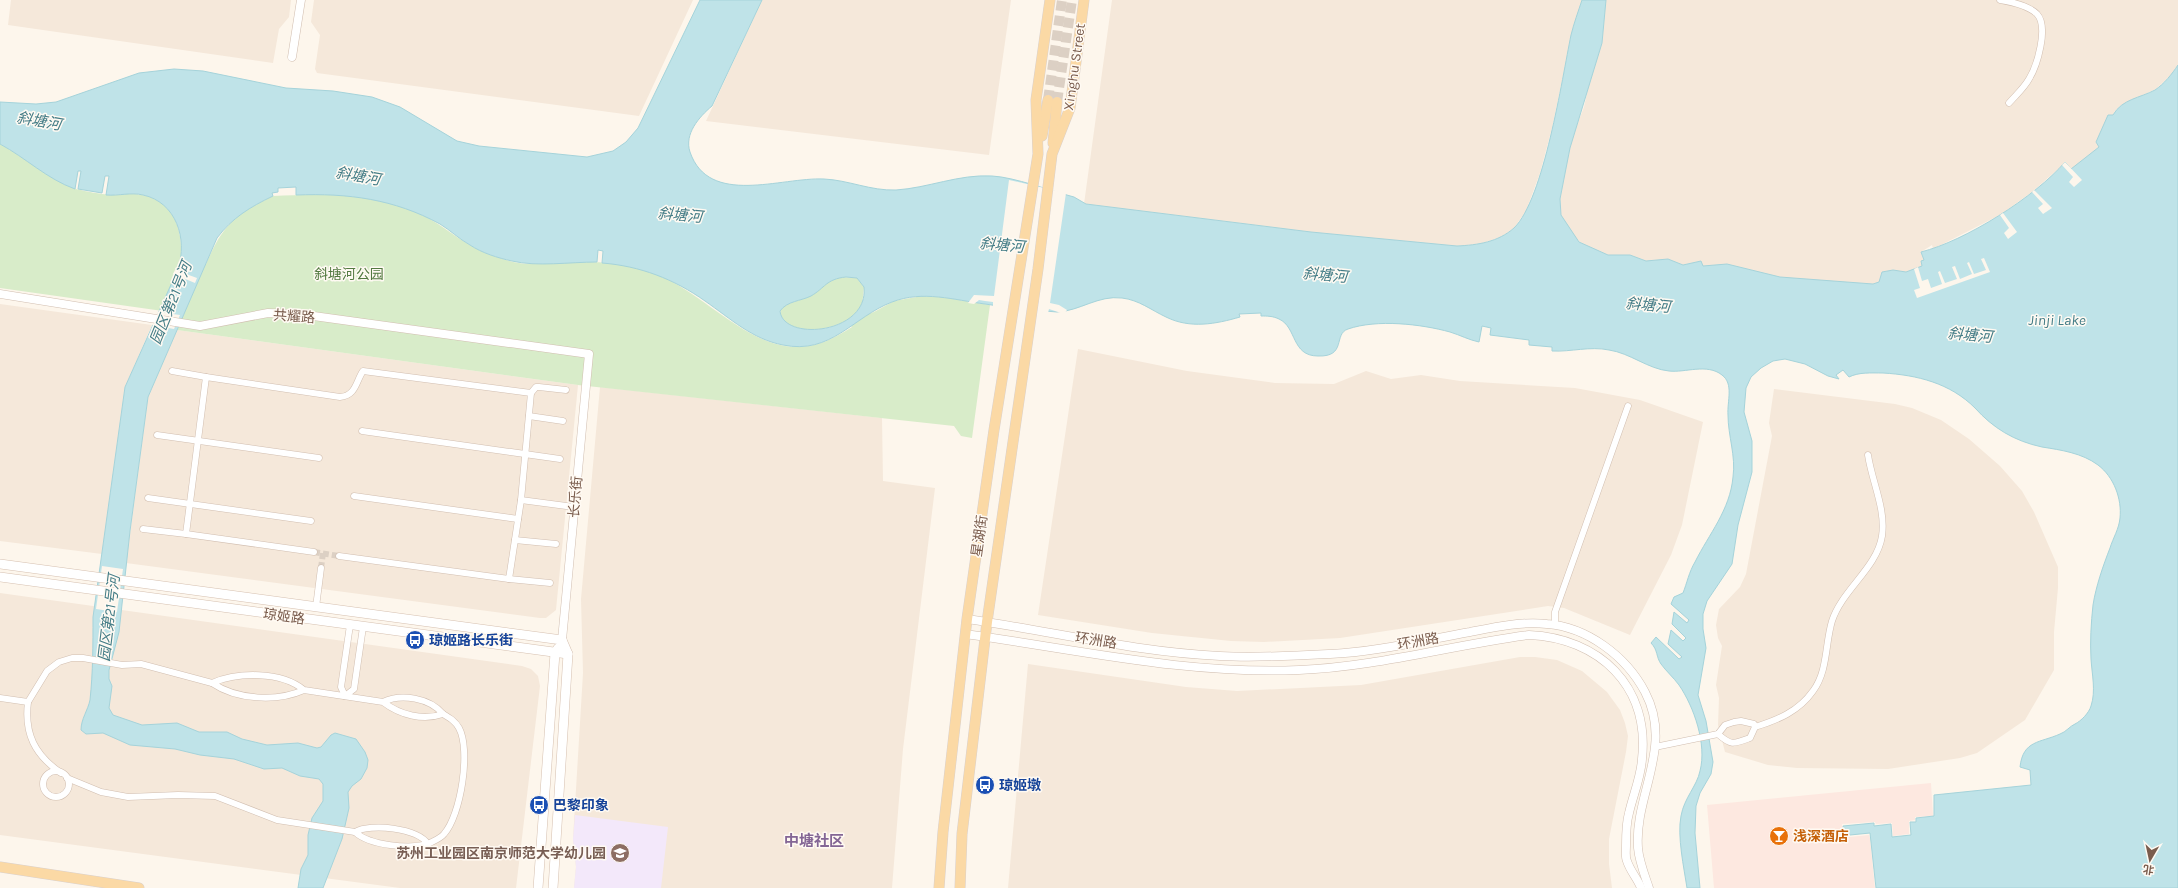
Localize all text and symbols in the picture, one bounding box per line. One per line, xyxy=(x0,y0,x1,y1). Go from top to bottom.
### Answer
street label: Xinghu Street xyxy=(1060,22,1089,112)
water label: 斜塘河 xyxy=(15,108,66,134)
water label: 斜塘河 xyxy=(334,163,385,189)
water label: 斜塘河 xyxy=(657,204,706,226)
water label: 斜塘河 xyxy=(979,234,1028,256)
water label: 园区第21号河 xyxy=(146,256,197,347)
water label: 斜塘河 xyxy=(1302,264,1351,286)
park label: 斜塘河公园 xyxy=(314,266,384,283)
water label: 斜塘河 xyxy=(1625,294,1674,316)
street label: 共耀路 xyxy=(272,307,316,326)
water label: Jinji Lake xyxy=(2028,311,2086,329)
water label: 斜塘河 xyxy=(1947,324,1996,346)
street label: 长乐街 xyxy=(565,475,586,519)
street label: 星湖街 xyxy=(968,514,991,558)
water label: 园区第21号河 xyxy=(95,571,124,662)
street label: 琼姬路 xyxy=(262,605,306,628)
bus stop icon: 琼姬路长乐街 xyxy=(404,629,426,651)
street label: 环洲路 xyxy=(1074,629,1118,652)
street label: 环洲路 xyxy=(1396,629,1440,654)
place label: 琼姬路长乐街 xyxy=(429,632,513,649)
bus stop icon: 琼姬墩 xyxy=(974,774,996,796)
place label: 琼姬墩 xyxy=(999,777,1041,794)
bus stop icon: 巴黎印象 xyxy=(528,794,550,816)
place label: 巴黎印象 xyxy=(553,797,609,814)
bar icon: 浅深酒店 xyxy=(1768,825,1790,847)
place label: 浅深酒店 xyxy=(1793,828,1849,845)
district label: 中塘社区 xyxy=(784,832,844,850)
north arrow xyxy=(2130,840,2170,880)
school or university icon: 苏州工业园区南京师范大学幼儿园 xyxy=(609,842,631,864)
place label: 苏州工业园区南京师范大学幼儿园 xyxy=(396,845,606,862)
text: 北 xyxy=(2142,862,2155,877)

